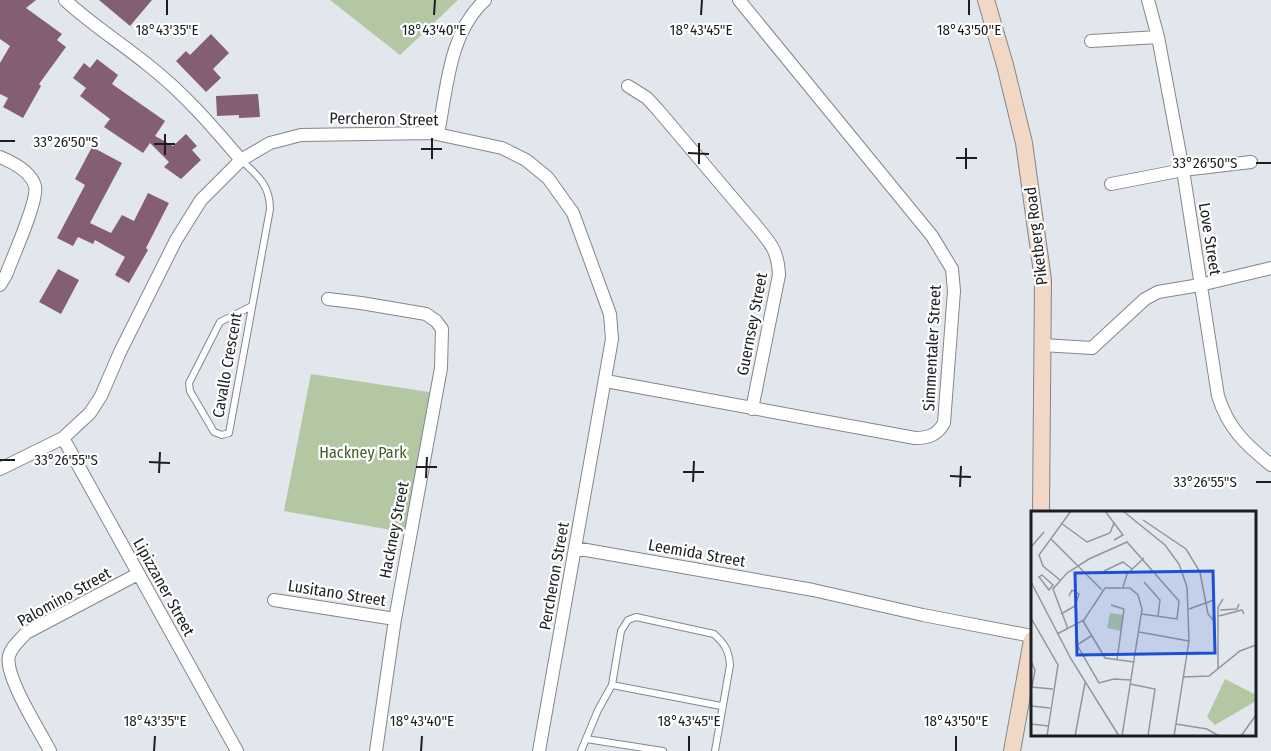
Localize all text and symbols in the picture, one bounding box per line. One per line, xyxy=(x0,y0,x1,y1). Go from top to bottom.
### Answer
text: 18°43'35"E xyxy=(135,21,199,39)
text: 18°43'40"E xyxy=(402,21,466,39)
text: 18°43'45"E xyxy=(670,21,732,39)
text: 18°43'50"E xyxy=(937,21,1001,39)
street label: Percheron Street xyxy=(329,109,440,129)
text: 33°26'50"S xyxy=(33,133,99,151)
text: 33°26'50"S xyxy=(1172,154,1238,172)
street label: Piketberg Road xyxy=(1021,186,1051,286)
street label: Love Street xyxy=(1195,201,1225,277)
street label: Guernsey Street xyxy=(733,270,771,377)
street label: Simmentaler Street xyxy=(919,284,945,412)
street label: Cavallo Crescent xyxy=(208,310,246,419)
park label: Hackney Park xyxy=(319,443,407,462)
text: 33°26'55"S xyxy=(34,451,98,469)
text: 33°26'55"S xyxy=(1173,473,1237,491)
street label: Hackney Street xyxy=(375,479,413,580)
inset map xyxy=(1031,511,1256,736)
street label: Percheron Street xyxy=(535,520,573,631)
street label: Lipizzaner Street xyxy=(129,535,199,640)
street label: Leemida Street xyxy=(647,535,748,571)
street label: Palomino Street xyxy=(14,563,115,631)
street label: Lusitano Street xyxy=(287,576,388,610)
text: 18°43'35"E xyxy=(123,712,187,730)
text: 18°43'40"E xyxy=(390,712,454,730)
text: 18°43'45"E xyxy=(658,712,720,730)
text: 18°43'50"E xyxy=(924,712,988,730)

